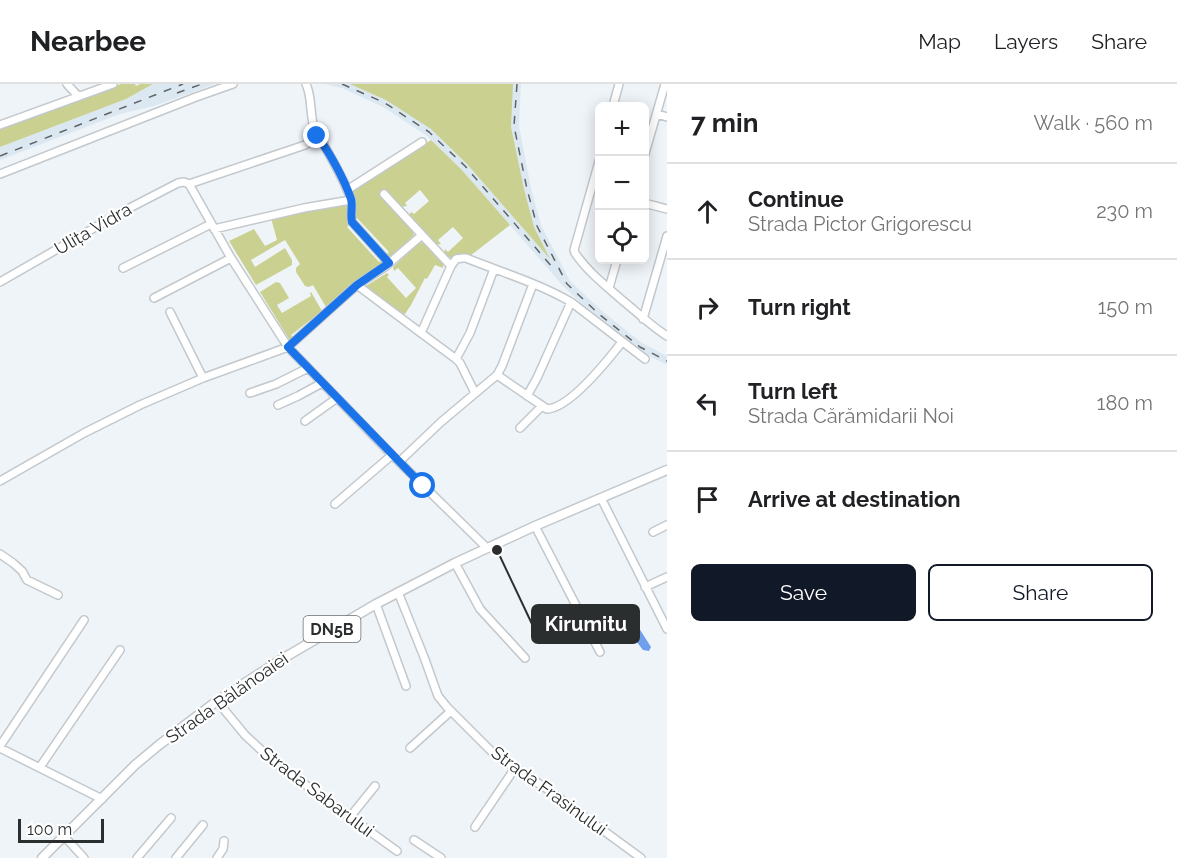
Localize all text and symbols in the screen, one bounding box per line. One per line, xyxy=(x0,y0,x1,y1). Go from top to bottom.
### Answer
text: Nearbee xyxy=(30,25,146,58)
text: Map xyxy=(918,29,961,54)
text: Layers xyxy=(994,29,1058,54)
text: Share xyxy=(1091,29,1147,54)
map controls xyxy=(595,102,649,264)
button: + xyxy=(595,102,649,156)
text: 7 min xyxy=(691,108,758,138)
text: Walk · 560 m xyxy=(1034,111,1153,135)
route end xyxy=(303,122,329,148)
button: − xyxy=(595,156,649,210)
text: Continue xyxy=(748,186,844,212)
icon: ahead xyxy=(691,195,724,228)
street label: Ulița Vidra xyxy=(50,198,135,259)
text: 230 m xyxy=(1096,199,1153,223)
button: locate xyxy=(595,210,649,264)
text: Strada Pictor Grigorescu xyxy=(748,212,972,236)
icon: right xyxy=(691,291,724,324)
text: Turn right xyxy=(748,294,851,320)
text: 150 m xyxy=(1098,295,1153,319)
text: Turn left xyxy=(748,378,838,404)
icon: left xyxy=(691,387,724,420)
text: 180 m xyxy=(1097,391,1153,415)
text: Strada Cărămidarii Noi xyxy=(748,404,954,428)
route start xyxy=(409,472,435,498)
icon: arrive xyxy=(691,483,724,516)
text: Arrive at destination xyxy=(748,486,961,512)
button: Save xyxy=(691,564,916,621)
button: Share xyxy=(928,564,1153,621)
callout: Kirumitu xyxy=(532,605,639,643)
text: Kirumitu xyxy=(545,612,627,636)
road number: DN5B xyxy=(304,616,360,642)
street label: Strada Bălănoaiei xyxy=(162,648,292,748)
street label: Strada Sabarului xyxy=(256,742,378,841)
street label: Strada Frasinului xyxy=(487,742,611,840)
scale bar xyxy=(18,816,104,844)
text: 100 m xyxy=(27,820,72,839)

